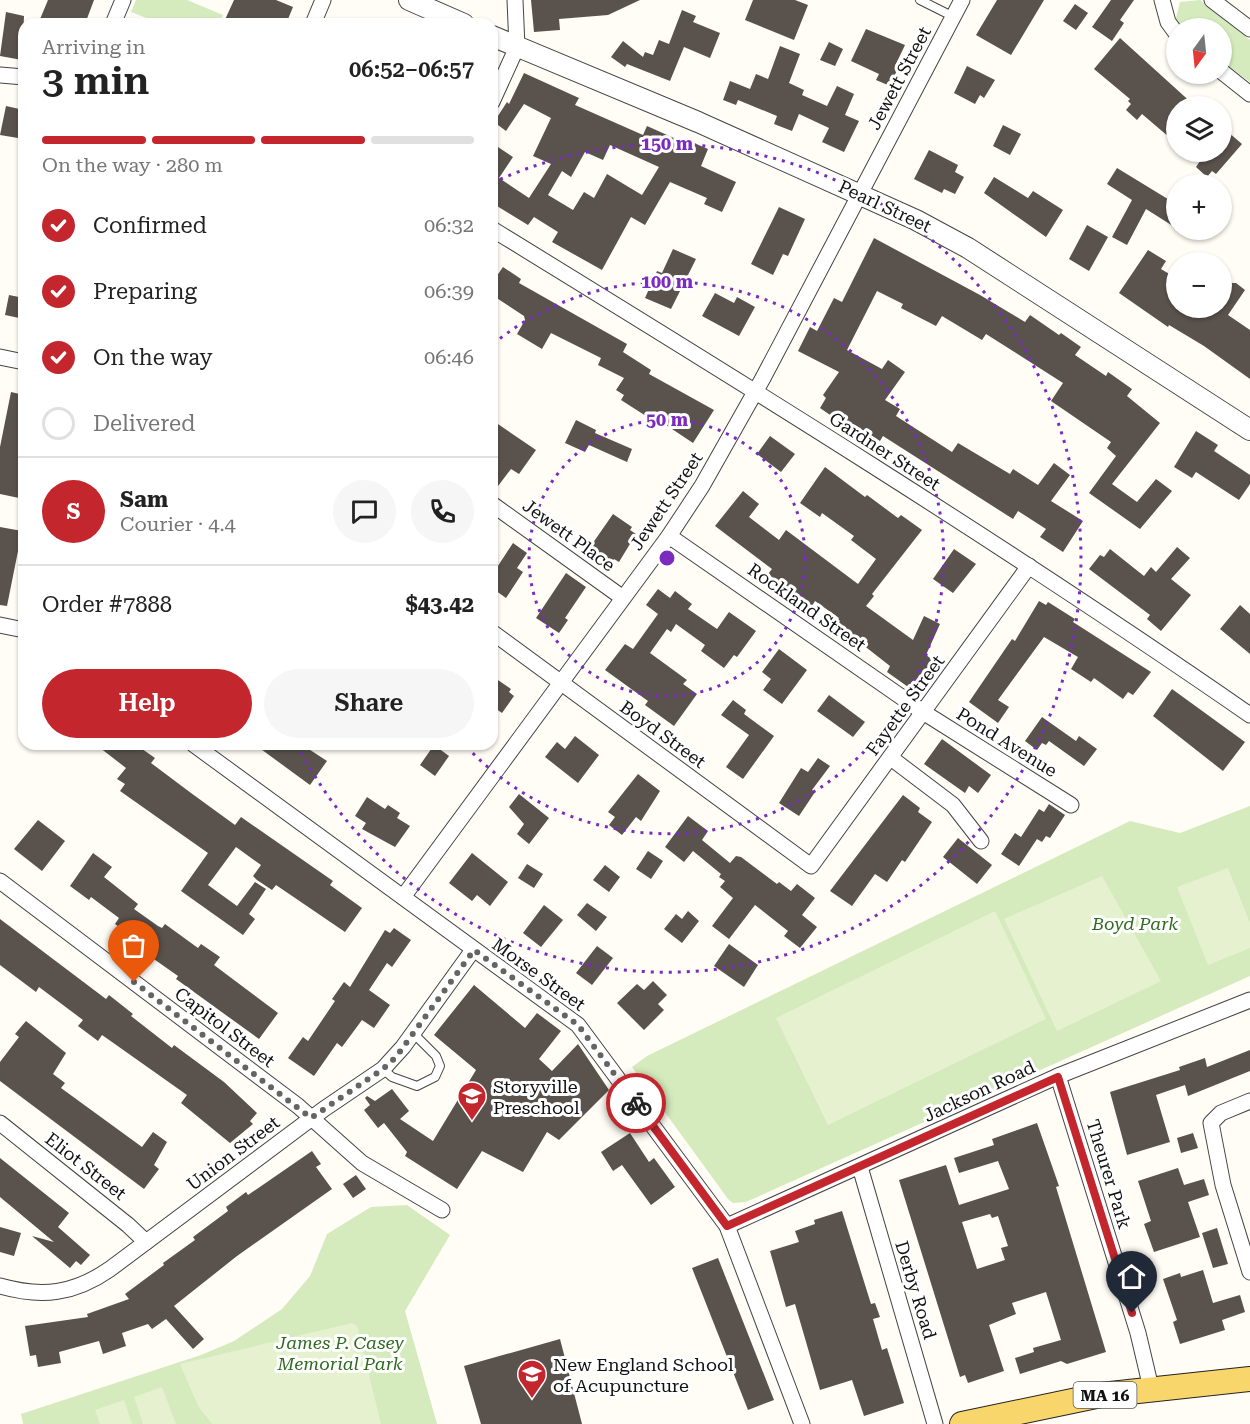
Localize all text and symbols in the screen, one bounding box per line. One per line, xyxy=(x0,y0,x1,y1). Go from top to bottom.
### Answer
north arrow xyxy=(1166,18,1232,84)
map controls xyxy=(1166,18,1232,318)
street label: Jewett Street xyxy=(863,23,935,133)
text: Arriving in xyxy=(42,35,145,59)
text: 06:52–06:57 xyxy=(349,57,474,82)
text: 3 min xyxy=(42,58,149,104)
button: layers xyxy=(1166,96,1232,162)
text: 150 m xyxy=(641,133,694,154)
text: On the way · 280 m xyxy=(42,153,223,177)
button: + xyxy=(1166,174,1232,240)
street label: Pearl Street xyxy=(835,175,935,237)
icon: check xyxy=(42,209,75,242)
text: Confirmed xyxy=(93,213,207,238)
text: 06:32 xyxy=(424,213,474,237)
button: − xyxy=(1166,252,1232,318)
text: 100 m xyxy=(641,271,694,292)
icon: check xyxy=(42,275,75,308)
text: Preparing xyxy=(93,279,197,304)
text: 06:39 xyxy=(424,279,474,303)
icon: check xyxy=(42,341,75,374)
text: On the way xyxy=(93,345,213,370)
text: 06:46 xyxy=(424,345,474,369)
street label: Gardner Street xyxy=(826,407,945,495)
text: 50 m xyxy=(646,409,689,430)
text: Delivered xyxy=(93,411,195,436)
street label: Jewett Street xyxy=(625,448,707,554)
button: chat xyxy=(333,480,396,543)
button: phone xyxy=(411,480,474,543)
text: Sam xyxy=(120,487,168,512)
street label: Jewett Place xyxy=(519,495,619,576)
text: S xyxy=(67,499,80,524)
text: Courier · 4.4 xyxy=(120,512,236,536)
centre of rings xyxy=(657,548,677,568)
street label: Rockland Street xyxy=(744,559,870,656)
text: Order #7888 xyxy=(42,592,172,617)
text: $43.42 xyxy=(405,592,474,617)
street label: Fayette Street xyxy=(862,651,949,759)
button: Help xyxy=(42,669,252,738)
button: Share xyxy=(264,669,474,738)
street label: Boyd Street xyxy=(616,696,710,772)
street label: Pond Avenue xyxy=(953,703,1061,781)
park label: Boyd Park xyxy=(1091,913,1178,934)
pin xyxy=(108,920,159,982)
icon: bag xyxy=(117,929,150,962)
street label: Morse Street xyxy=(488,933,590,1015)
street label: Capitol Street xyxy=(171,983,279,1072)
street label: Jackson Road xyxy=(920,1056,1038,1126)
courier xyxy=(606,1073,666,1133)
place label: Storyville Preschool xyxy=(493,1076,580,1118)
school or university icon: Storyville Preschool xyxy=(456,1080,488,1122)
icon: bike xyxy=(620,1087,653,1120)
street label: Union Street xyxy=(183,1111,284,1195)
street label: Theurer Park xyxy=(1082,1117,1136,1231)
street label: Eliot Street xyxy=(41,1128,131,1204)
street label: Derby Road xyxy=(891,1238,941,1342)
pin xyxy=(1106,1251,1157,1313)
icon: home xyxy=(1115,1260,1148,1293)
park label: James P. Casey Memorial Park xyxy=(275,1332,404,1374)
place label: New England School of Acupuncture xyxy=(553,1354,734,1396)
school or university icon: New England School of Acupuncture xyxy=(516,1358,548,1400)
road number: MA 16 xyxy=(1074,1382,1136,1408)

